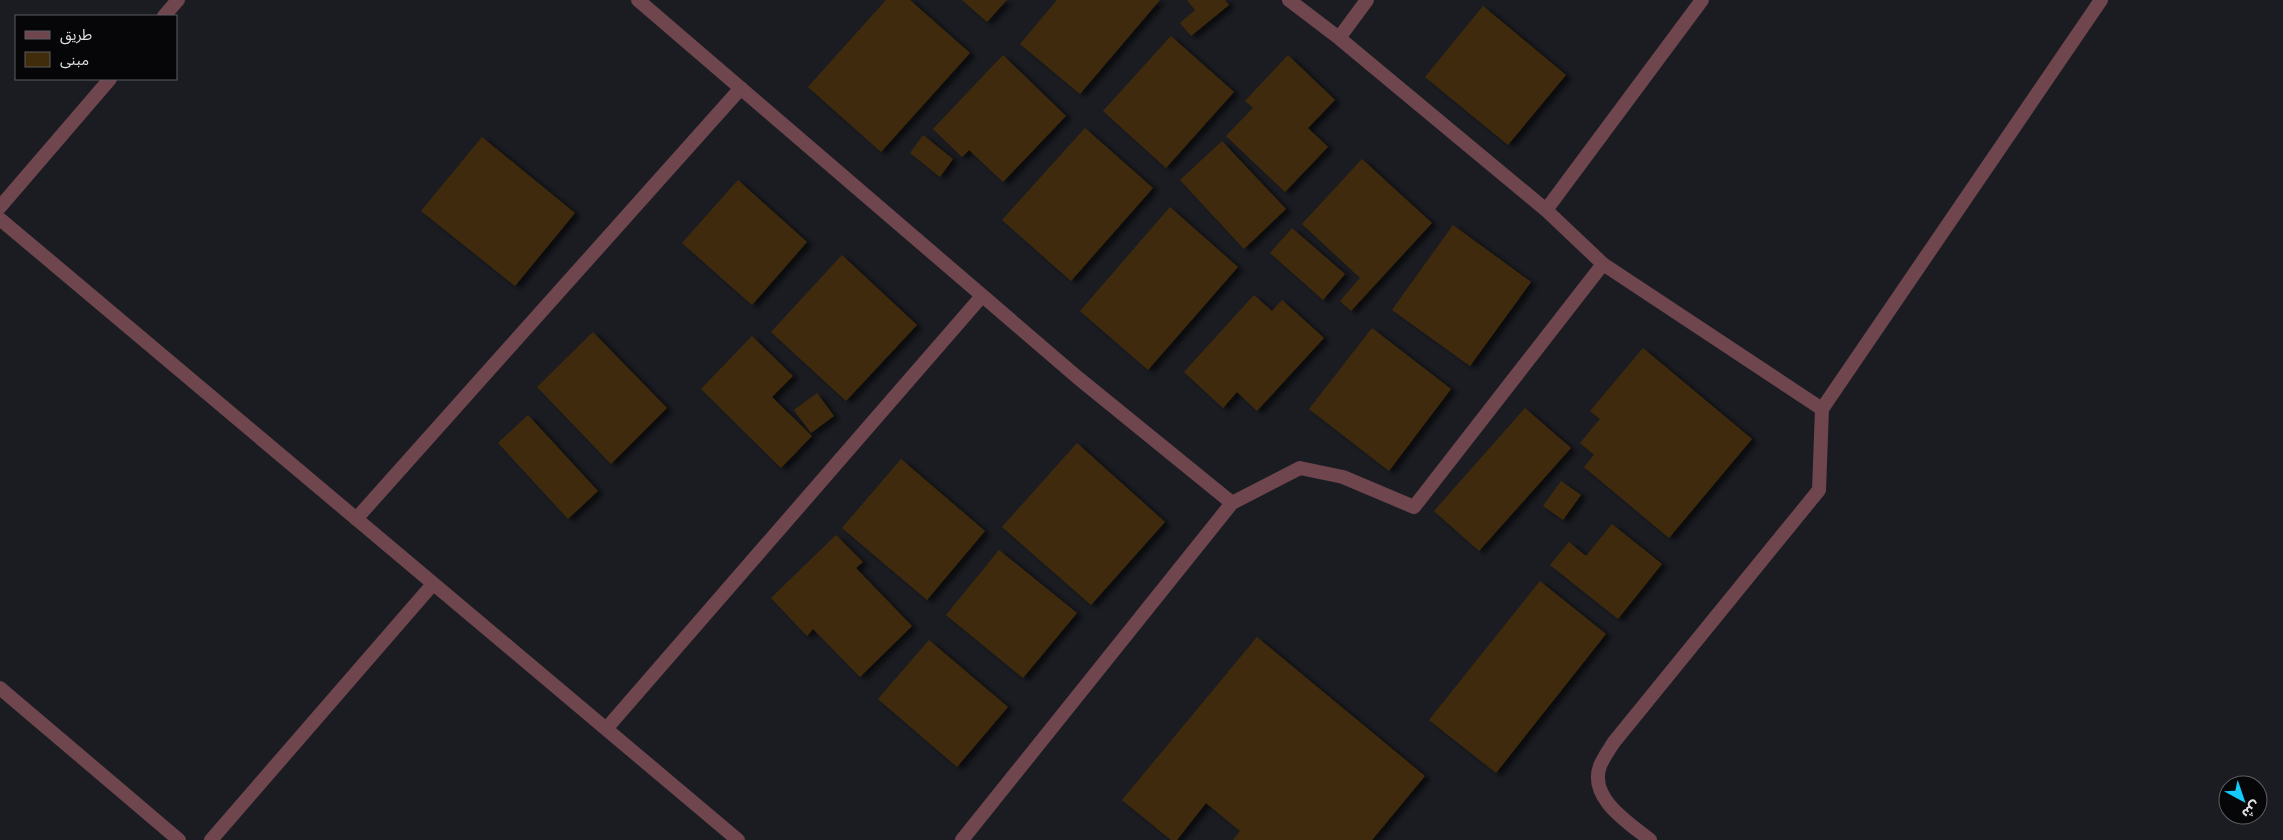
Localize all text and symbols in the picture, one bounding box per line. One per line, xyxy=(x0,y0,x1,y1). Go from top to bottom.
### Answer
legend xyxy=(15,15,178,80)
text: طريق xyxy=(60,25,92,45)
text: مبنى xyxy=(60,50,89,69)
north arrow xyxy=(2218,775,2268,825)
text: ش xyxy=(2238,797,2264,823)

